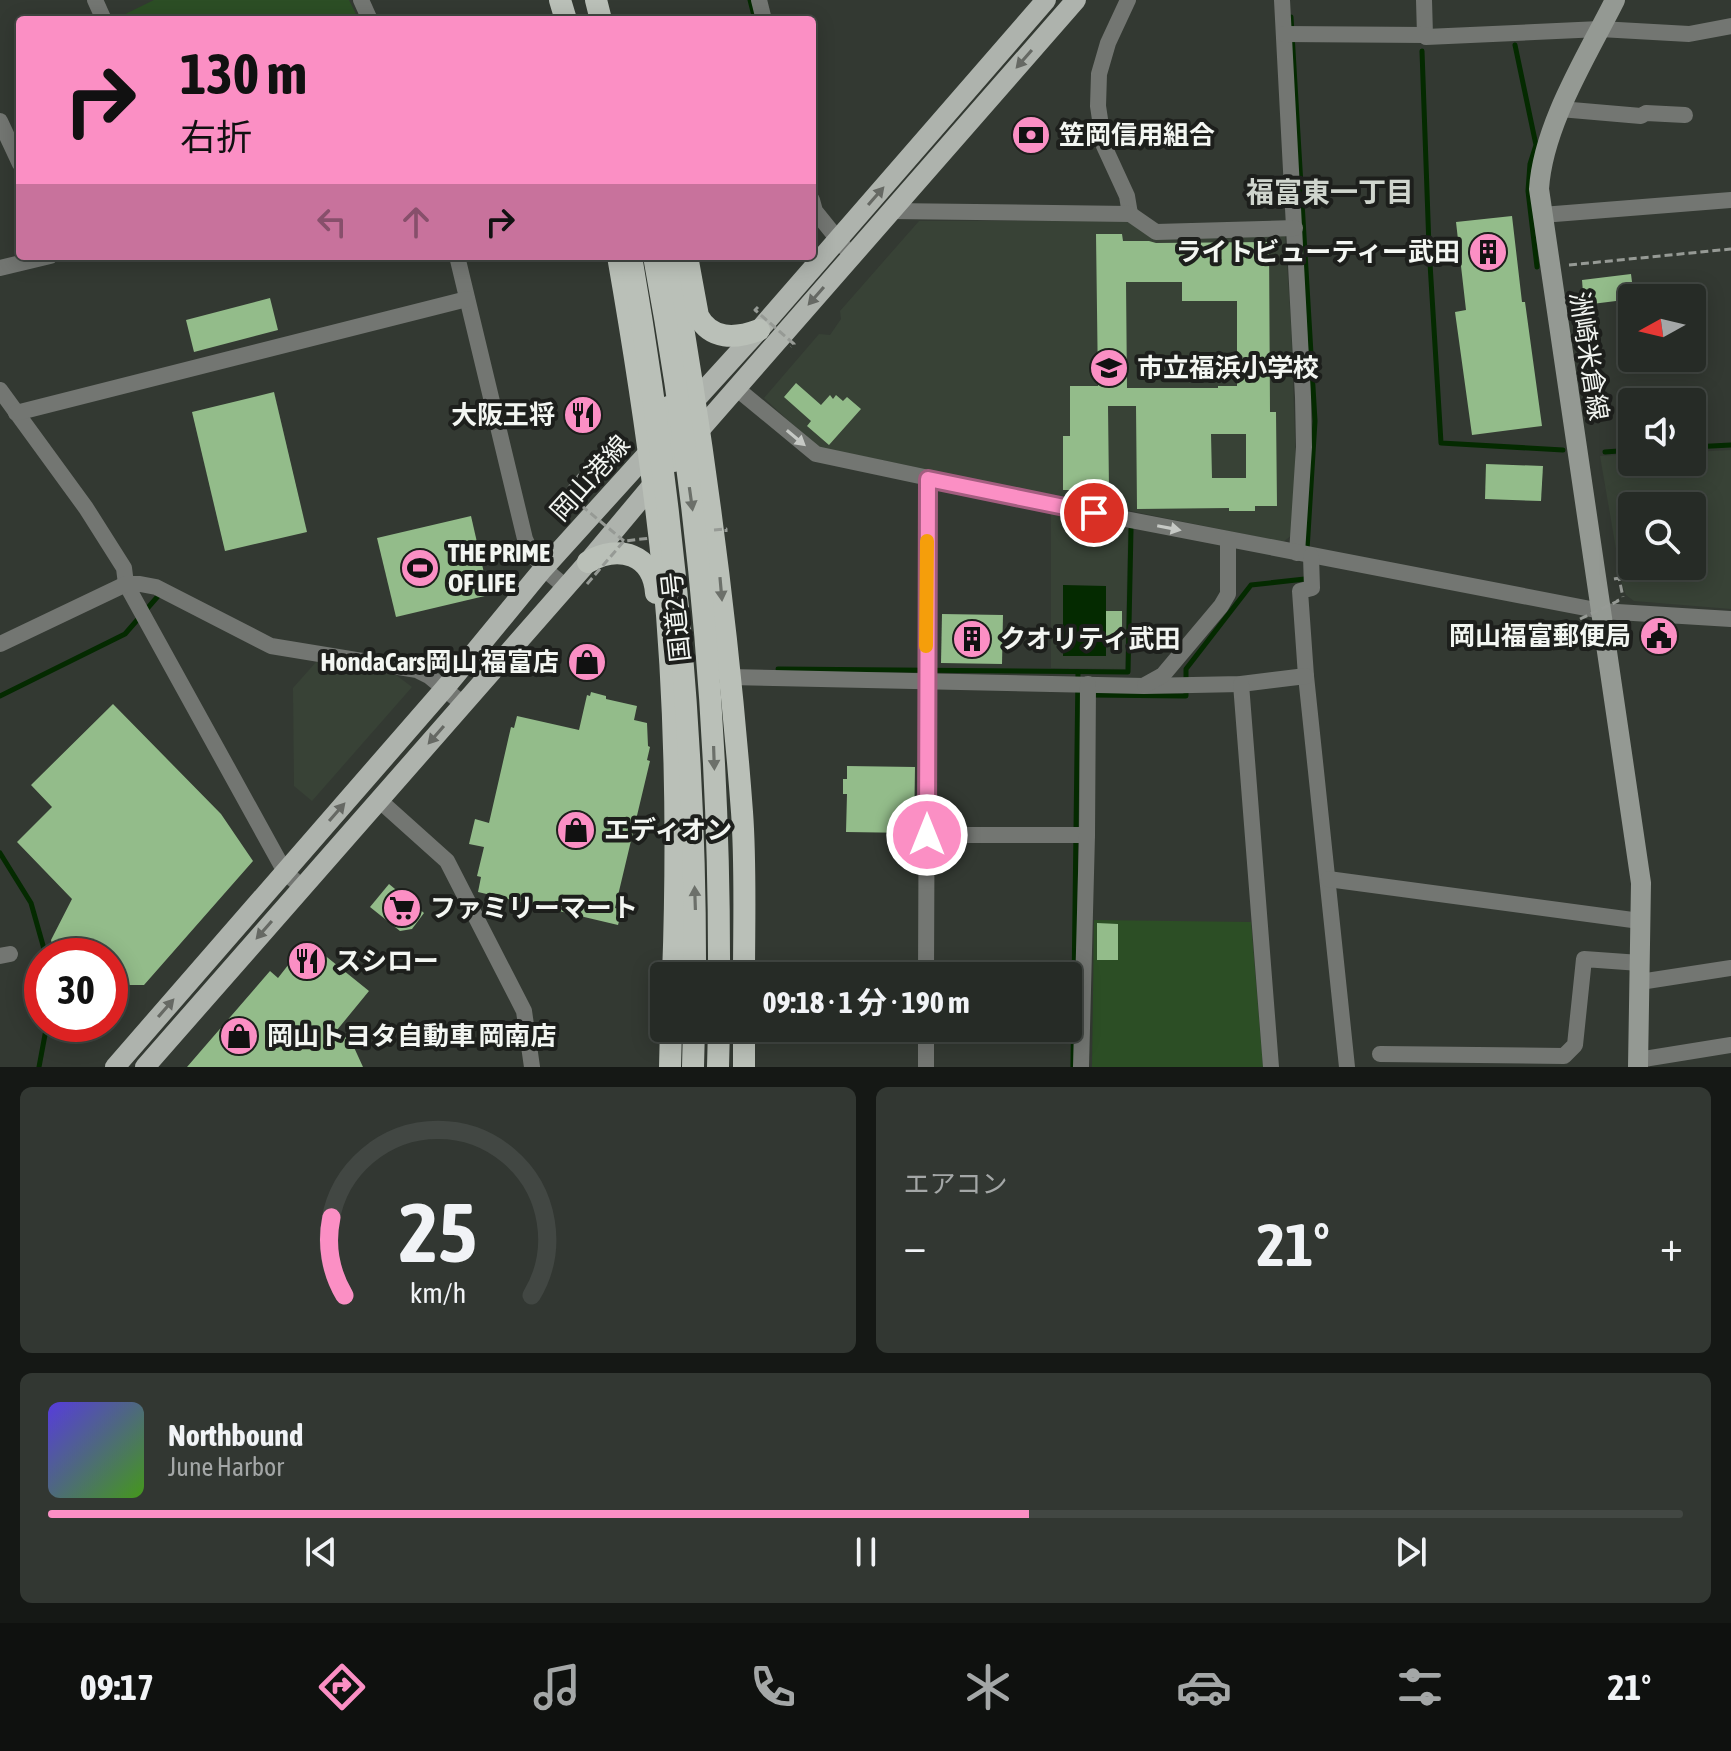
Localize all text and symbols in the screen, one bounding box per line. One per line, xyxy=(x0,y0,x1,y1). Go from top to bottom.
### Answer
text: 130 m xyxy=(180,42,307,106)
icon: right xyxy=(48,48,152,152)
one-way arrow xyxy=(1016,48,1033,68)
bank icon: 笠岡信用組合 xyxy=(1010,114,1052,156)
text: 右折 xyxy=(180,116,252,158)
place label: 笠岡信用組合 xyxy=(1059,120,1215,150)
district label: 福富東一丁目 xyxy=(1246,176,1414,208)
one-way arrow xyxy=(867,186,884,206)
icon: left xyxy=(310,200,354,244)
icon: ahead xyxy=(394,200,438,244)
icon: right xyxy=(478,200,522,244)
building icon: ライトビューティー武田 xyxy=(1467,231,1509,273)
place label: ライトビューティー武田 xyxy=(1176,237,1460,267)
north arrow xyxy=(1618,284,1706,372)
map controls xyxy=(1618,284,1706,580)
one-way arrow xyxy=(808,286,825,306)
street label: 洲崎米倉線 xyxy=(1564,289,1614,423)
school or university icon: 市立福浜小学校 xyxy=(1088,347,1130,389)
place label: 市立福浜小学校 xyxy=(1137,353,1319,383)
button: sound xyxy=(1618,388,1706,476)
restaurant icon: 大阪王将 xyxy=(562,394,604,436)
place label: 大阪王将 xyxy=(451,400,555,430)
street label: 岡山港線 xyxy=(544,429,636,527)
one-way arrow xyxy=(786,429,806,446)
pin xyxy=(1060,479,1128,547)
one-way arrow xyxy=(685,487,698,512)
icon: arrive xyxy=(1072,491,1116,535)
button: search xyxy=(1618,492,1706,580)
one-way arrow xyxy=(1156,523,1181,535)
place label: THE PRIME OF LIFE xyxy=(448,538,550,598)
sports icon: THE PRIME OF LIFE xyxy=(399,547,441,589)
street label: 国道2号 xyxy=(656,571,696,663)
one-way arrow xyxy=(714,577,727,602)
public building icon: 岡山福富郵便局 xyxy=(1638,615,1680,657)
building icon: クオリティ武田 xyxy=(951,618,993,660)
place label: 岡山福富郵便局 xyxy=(1449,621,1631,651)
place label: クオリティ武田 xyxy=(1000,624,1180,654)
shop icon: HondaCars岡山 福富店 xyxy=(566,641,608,683)
place label: HondaCars岡山 福富店 xyxy=(320,647,559,677)
one-way arrow xyxy=(428,725,445,745)
one-way arrow xyxy=(707,746,720,771)
position arrow xyxy=(885,793,969,877)
one-way arrow xyxy=(328,803,345,823)
shop icon: エディオン xyxy=(555,809,597,851)
place label: エディオン xyxy=(604,815,732,845)
one-way arrow xyxy=(688,885,701,910)
supermarket icon: ファミリーマート xyxy=(381,887,423,929)
place label: ファミリーマート xyxy=(430,893,638,923)
one-way arrow xyxy=(256,921,274,940)
speed limit sign: 30 xyxy=(24,938,128,1042)
restaurant icon: スシロー xyxy=(286,940,328,982)
place label: スシロー xyxy=(335,946,439,976)
text: 09:18 · 1 分 · 190 m xyxy=(762,985,970,1019)
one-way arrow xyxy=(157,999,174,1019)
shop icon: 岡山トヨタ自動車 岡南店 xyxy=(218,1015,260,1057)
place label: 岡山トヨタ自動車 岡南店 xyxy=(267,1021,557,1051)
text: エアコン xyxy=(904,1169,1008,1199)
text: 25 xyxy=(399,1184,477,1280)
text: 21° xyxy=(1257,1210,1330,1279)
text: − xyxy=(904,1220,926,1270)
text: + xyxy=(1660,1220,1683,1270)
text: km/h xyxy=(409,1276,466,1309)
text: Northbound xyxy=(168,1418,303,1452)
text: June Harbor xyxy=(168,1452,284,1482)
icon: previous xyxy=(299,1530,343,1574)
icon: pause xyxy=(844,1530,888,1574)
icon: next xyxy=(1389,1530,1433,1574)
icon: directions xyxy=(314,1659,370,1715)
icon: music xyxy=(529,1659,585,1715)
icon: phone xyxy=(745,1659,801,1715)
icon: climate xyxy=(960,1659,1016,1715)
icon: car xyxy=(1176,1659,1232,1715)
icon: filters xyxy=(1392,1659,1448,1715)
text: 09:17 xyxy=(80,1666,154,1708)
text: 21° xyxy=(1607,1666,1651,1708)

